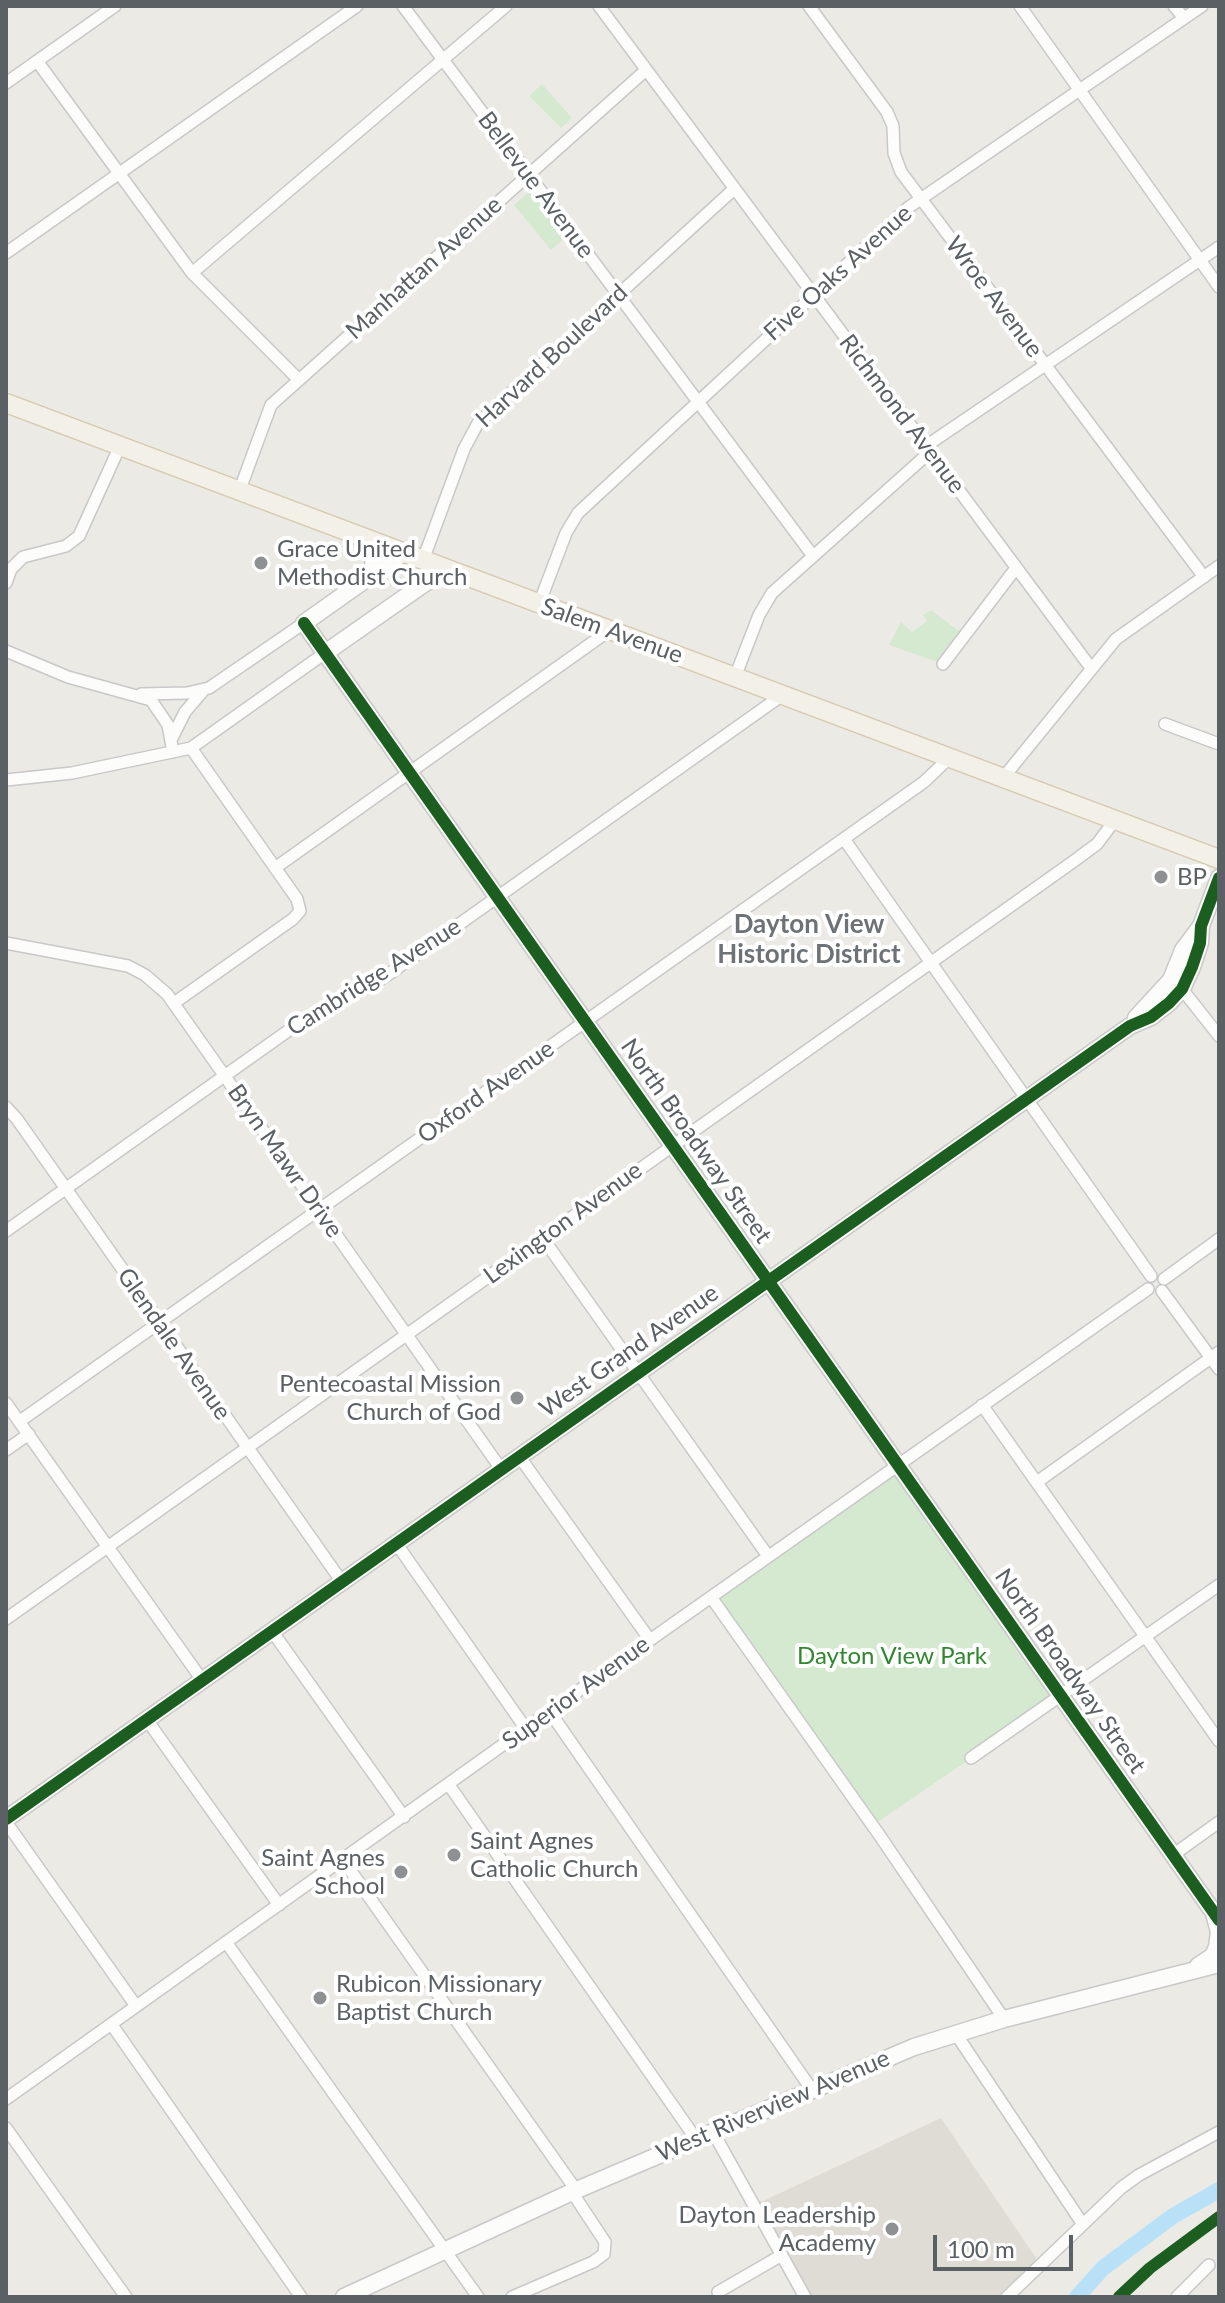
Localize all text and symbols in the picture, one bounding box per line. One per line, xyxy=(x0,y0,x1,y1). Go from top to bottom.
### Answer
street label: Bellevue Avenue xyxy=(472,106,600,264)
street label: Manhattan Avenue xyxy=(340,190,508,346)
street label: Five Oaks Avenue xyxy=(758,199,918,347)
street label: Wroe Avenue xyxy=(939,231,1049,363)
street label: Harvard Boulevard xyxy=(470,278,634,434)
street label: Richmond Avenue xyxy=(833,329,971,499)
place label: Grace United Methodist Church xyxy=(277,535,467,591)
marker: Grace United Methodist Church xyxy=(252,554,270,572)
street label: Salem Avenue xyxy=(537,592,687,670)
place label: BP xyxy=(1177,863,1207,891)
marker: BP xyxy=(1152,868,1170,886)
district label: Dayton View Historic District xyxy=(717,909,901,970)
street label: Cambridge Avenue xyxy=(282,912,466,1042)
street label: North Broadway Street xyxy=(615,1033,777,1249)
street label: Oxford Avenue xyxy=(412,1034,560,1150)
street label: Bryn Mawr Drive xyxy=(221,1079,349,1243)
street label: Lexington Avenue xyxy=(478,1156,648,1290)
street label: Glendale Avenue xyxy=(111,1263,237,1425)
street label: West Grand Avenue xyxy=(534,1279,724,1423)
place label: Pentecoastal Mission Church of God xyxy=(279,1370,501,1426)
marker: Pentecoastal Mission Church of God xyxy=(508,1389,526,1407)
street label: North Broadway Street xyxy=(989,1563,1151,1779)
street label: Superior Avenue xyxy=(497,1630,655,1756)
park label: Dayton View Park xyxy=(797,1642,987,1670)
place label: Saint Agnes Catholic Church xyxy=(470,1827,638,1883)
place label: Saint Agnes School xyxy=(261,1844,385,1900)
marker: Saint Agnes Catholic Church xyxy=(445,1846,463,1864)
marker: Saint Agnes School xyxy=(392,1863,410,1881)
place label: Rubicon Missionary Baptist Church xyxy=(336,1970,542,2026)
marker: Rubicon Missionary Baptist Church xyxy=(311,1989,329,2007)
street label: West Riverview Avenue xyxy=(652,2044,894,2168)
place label: Dayton Leadership Academy xyxy=(679,2201,876,2257)
scale bar xyxy=(937,2219,1077,2269)
marker: Dayton Leadership Academy xyxy=(883,2220,901,2238)
text: 100 m xyxy=(947,2234,1015,2263)

